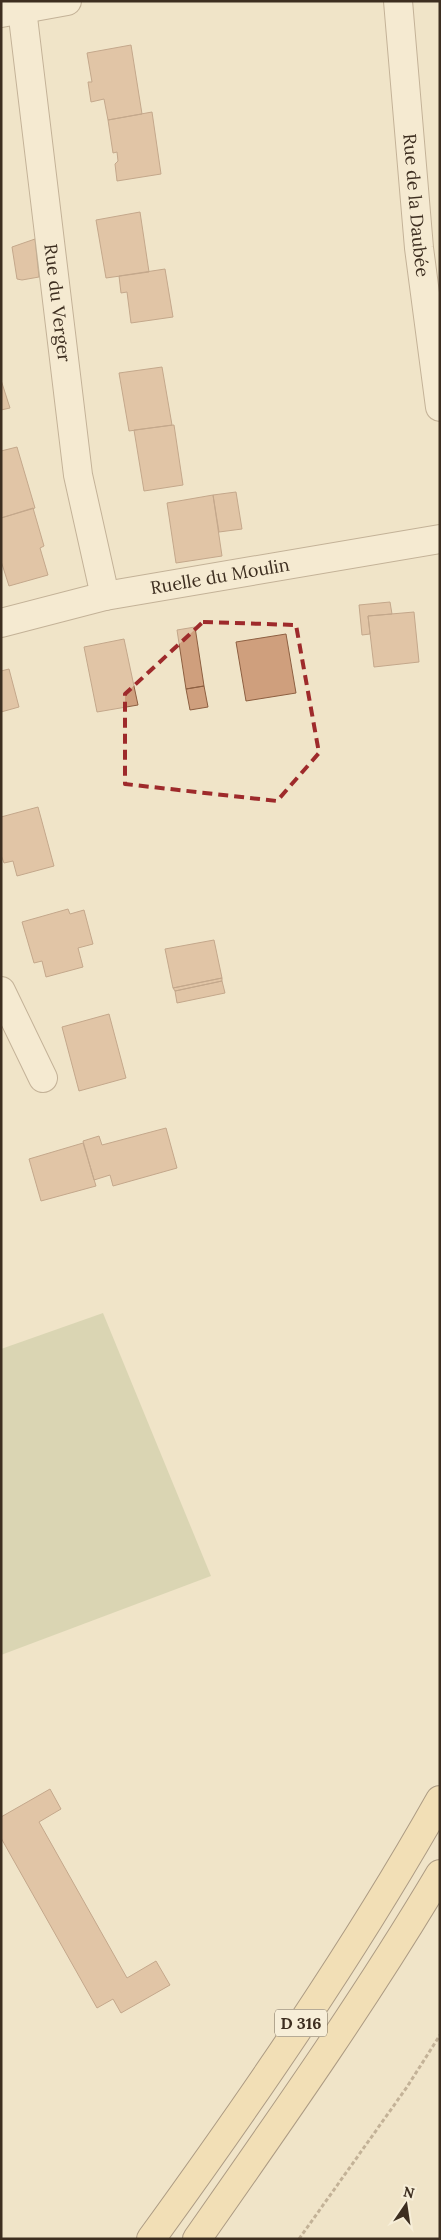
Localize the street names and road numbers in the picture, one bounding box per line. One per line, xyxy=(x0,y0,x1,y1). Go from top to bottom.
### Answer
street label: Rue de la Daubée xyxy=(398,133,435,279)
street label: Rue du Verger xyxy=(39,242,76,363)
street label: Ruelle du Moulin xyxy=(148,553,291,599)
road number: D 316 xyxy=(275,2010,327,2036)

